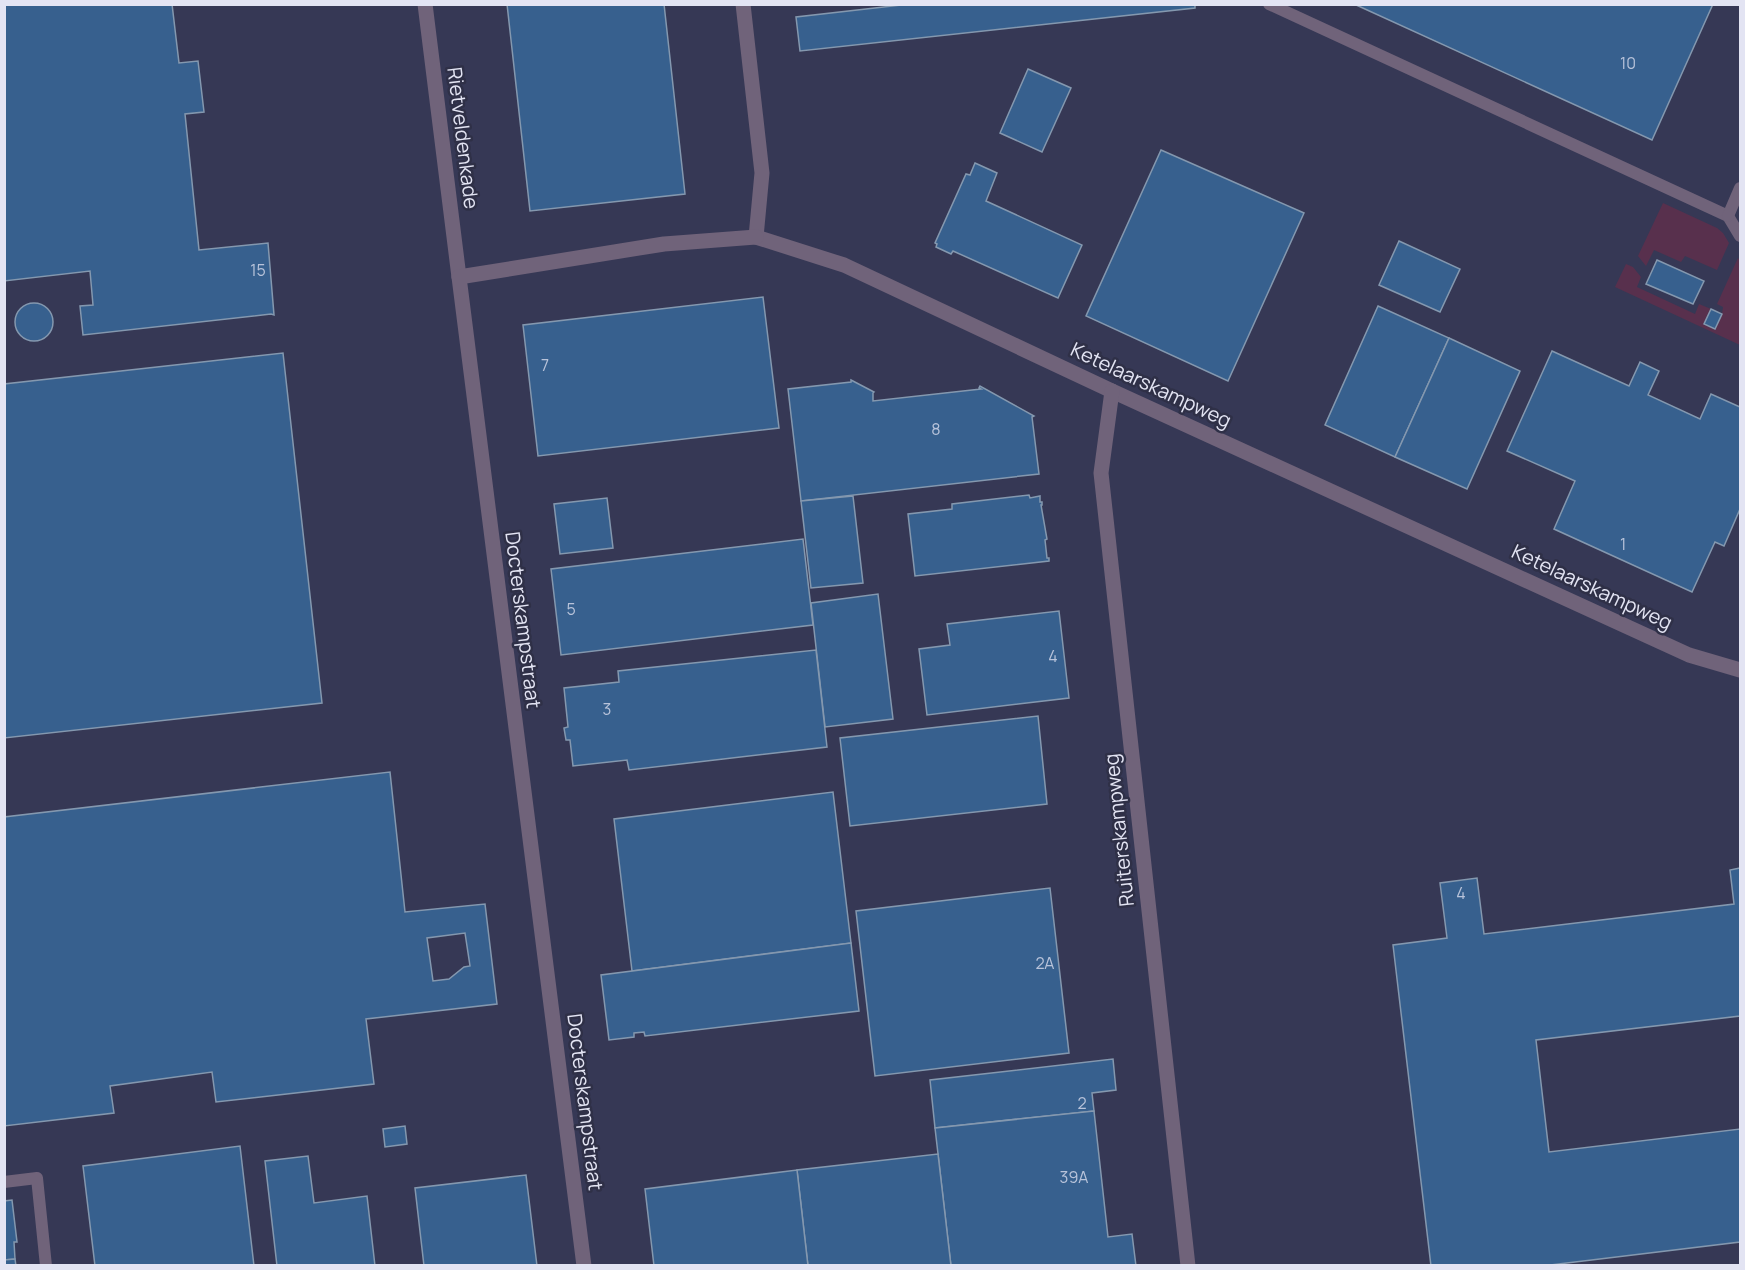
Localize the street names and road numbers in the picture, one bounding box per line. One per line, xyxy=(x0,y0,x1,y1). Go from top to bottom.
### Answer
street label: Rietveldenkade xyxy=(441,65,486,210)
street label: Ketelaarskampweg xyxy=(1067,336,1236,434)
street label: Docterskampstraat xyxy=(499,530,548,710)
street label: Ketelaarskampweg xyxy=(1508,538,1677,636)
street label: Ruiterskampweg xyxy=(1097,752,1140,908)
street label: Docterskampstraat xyxy=(561,1012,610,1192)

